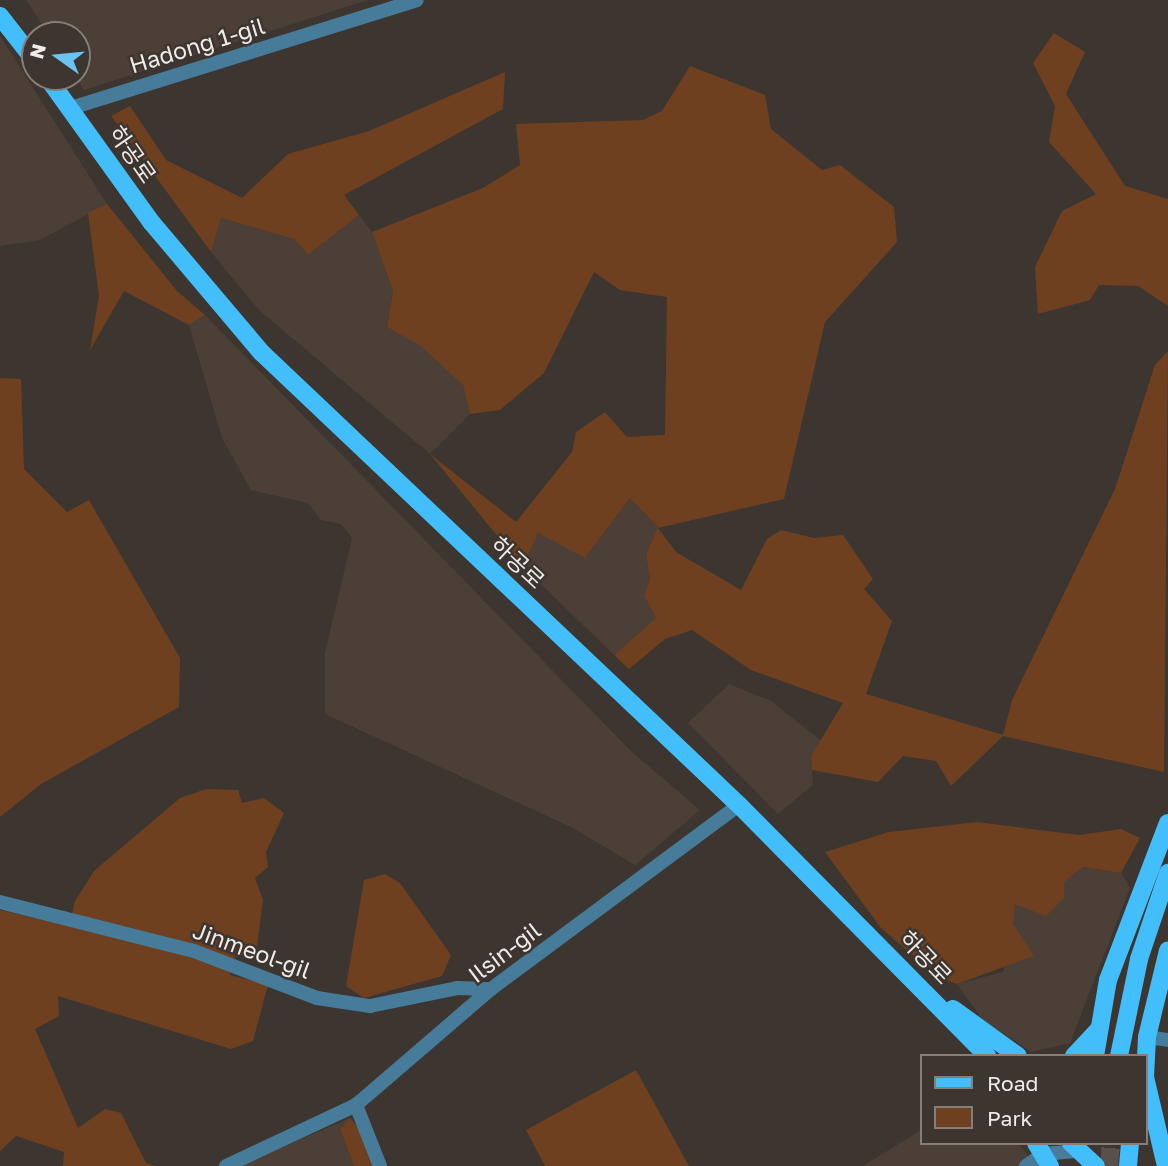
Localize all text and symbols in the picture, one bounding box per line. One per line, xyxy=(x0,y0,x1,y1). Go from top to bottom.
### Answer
street label: Hadong 1-gil xyxy=(126,11,268,79)
north arrow xyxy=(21,21,91,91)
text: N xyxy=(24,41,50,61)
street label: 하공로 xyxy=(103,120,163,188)
street label: 하공로 xyxy=(485,530,551,594)
street label: Jinmeol-gil xyxy=(189,916,315,984)
street label: Ilsin-gil xyxy=(462,916,546,988)
street label: 하공로 xyxy=(894,925,958,989)
legend xyxy=(920,1054,1147,1145)
text: Road xyxy=(987,1070,1038,1096)
text: Park xyxy=(987,1105,1032,1131)

